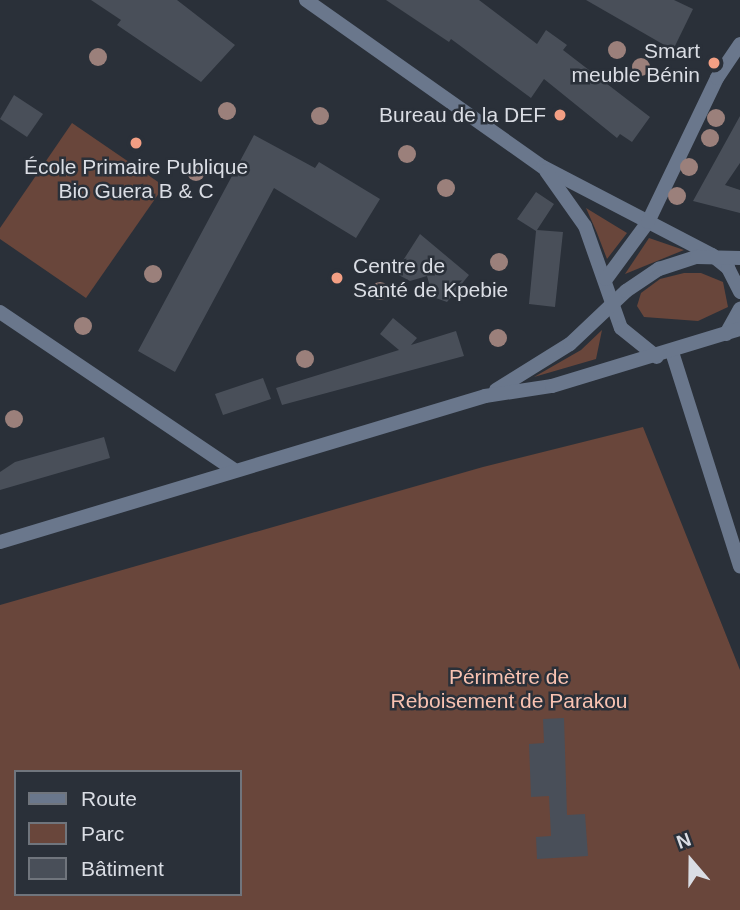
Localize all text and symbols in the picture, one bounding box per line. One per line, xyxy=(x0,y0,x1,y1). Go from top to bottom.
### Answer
place label: Smart meuble Bénin xyxy=(572,38,700,88)
marker: Smart meuble Bénin xyxy=(706,55,722,71)
place label: Bureau de la DEF xyxy=(379,102,546,128)
marker: Bureau de la DEF xyxy=(552,107,568,123)
marker: École Primaire Publique Bio Guera B & C xyxy=(128,135,144,151)
place label: École Primaire Publique Bio Guera B & C xyxy=(24,154,248,204)
place label: Centre de Santé de Kpebie xyxy=(353,253,508,303)
marker: Centre de Santé de Kpebie xyxy=(327,268,347,288)
park label: Périmètre de Reboisement de Parakou xyxy=(391,664,627,714)
legend xyxy=(14,770,242,896)
text: Route xyxy=(81,787,137,810)
text: Parc xyxy=(81,822,124,845)
north arrow xyxy=(656,826,726,896)
text: N xyxy=(674,829,694,853)
text: Bâtiment xyxy=(81,857,164,880)

